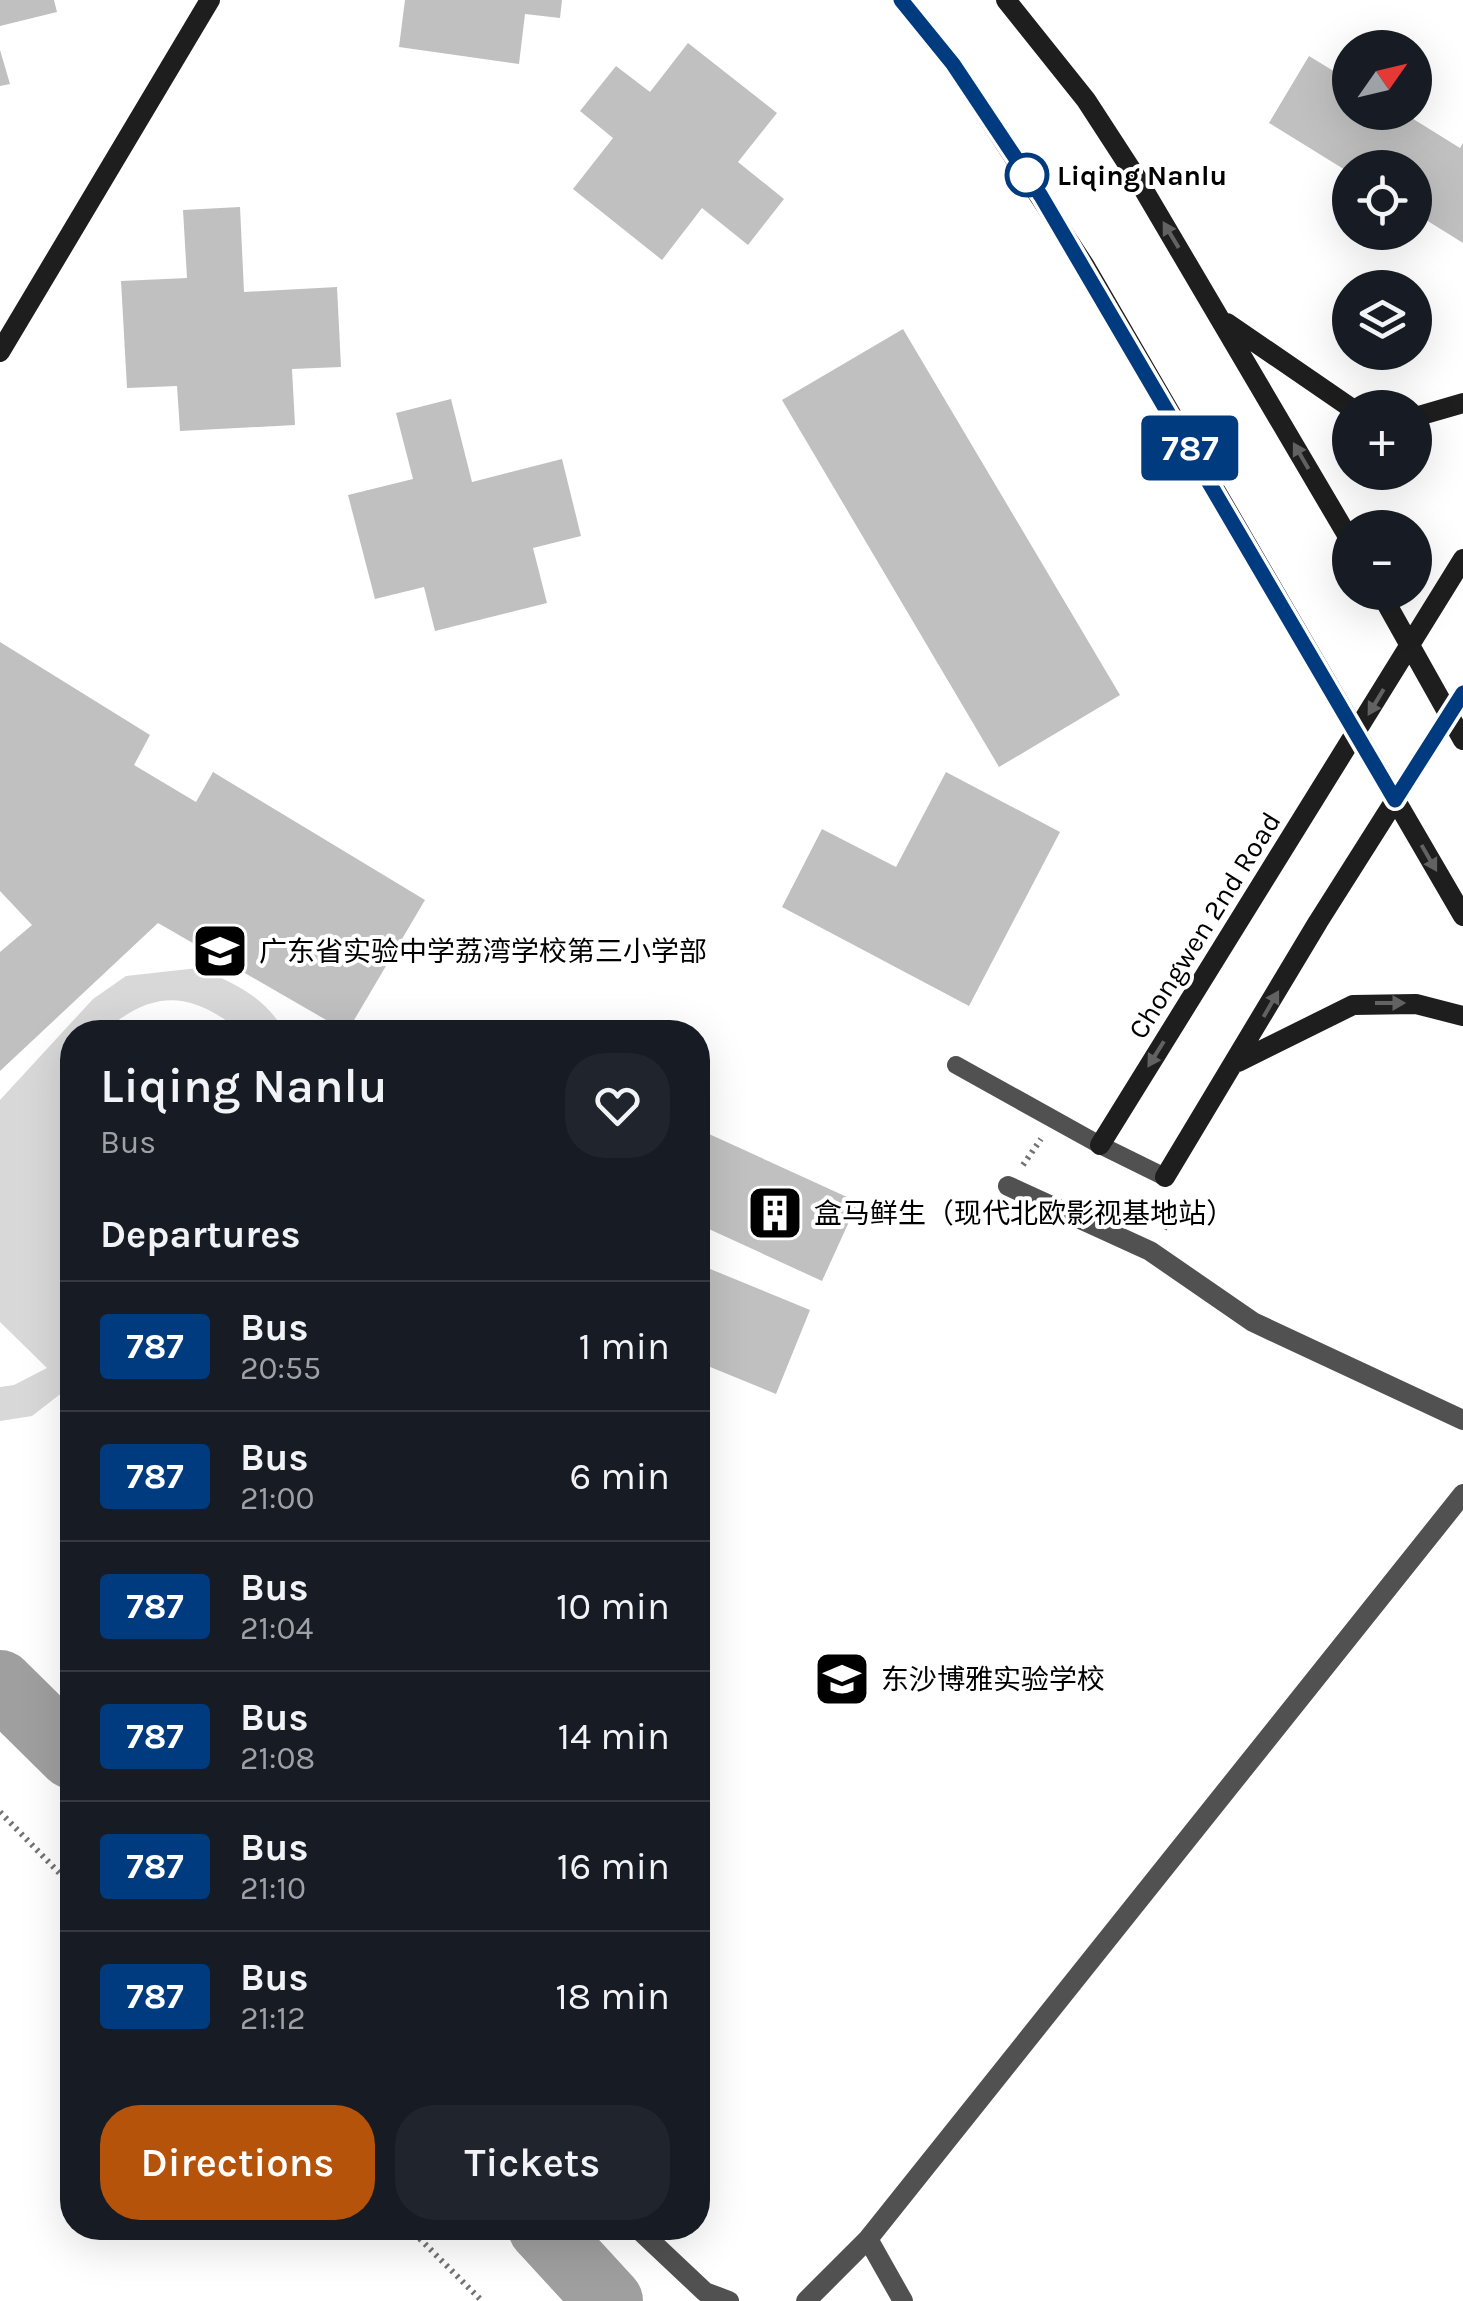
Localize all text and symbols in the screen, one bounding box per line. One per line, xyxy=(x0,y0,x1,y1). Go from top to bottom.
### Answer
north arrow xyxy=(1332,30,1432,130)
map controls xyxy=(1332,30,1432,610)
button: locate xyxy=(1332,150,1432,250)
marker: Liqing Nanlu xyxy=(1006,154,1048,196)
place label: Liqing Nanlu xyxy=(1057,159,1227,192)
one-way arrow xyxy=(1163,221,1180,249)
button: layers xyxy=(1332,270,1432,370)
button: + xyxy=(1332,390,1432,490)
line badge: 787 xyxy=(1132,416,1248,480)
text: 787 xyxy=(1161,428,1219,469)
one-way arrow xyxy=(1293,442,1310,470)
button: − xyxy=(1332,510,1432,610)
one-way arrow xyxy=(1368,688,1385,716)
street label: Chongwen 2nd Road xyxy=(1121,806,1288,1045)
one-way arrow xyxy=(1420,844,1437,872)
school or university icon: 广东省实验中学荔湾学校第三小学部 xyxy=(190,921,250,981)
place label: 广东省实验中学荔湾学校第三小学部 xyxy=(259,935,707,968)
one-way arrow xyxy=(1262,990,1279,1018)
one-way arrow xyxy=(1374,995,1406,1011)
one-way arrow xyxy=(1147,1041,1166,1068)
button: heart xyxy=(565,1053,670,1158)
text: Liqing Nanlu xyxy=(100,1058,388,1114)
text: Bus xyxy=(100,1124,156,1161)
building icon: 盒马鲜生（现代北欧影视基地站） xyxy=(745,1183,805,1243)
place label: 盒马鲜生（现代北欧影视基地站） xyxy=(814,1197,1234,1230)
text: Departures xyxy=(100,1212,300,1257)
text: Bus xyxy=(240,1305,309,1350)
text: 1 min xyxy=(579,1324,670,1369)
text: 787 xyxy=(126,1326,184,1367)
text: 20:55 xyxy=(240,1350,321,1387)
text: Bus xyxy=(240,1435,309,1480)
text: 6 min xyxy=(569,1454,670,1499)
text: 787 xyxy=(126,1456,184,1497)
text: 21:00 xyxy=(240,1480,314,1517)
text: Bus xyxy=(240,1565,309,1610)
text: 10 min xyxy=(556,1584,670,1629)
text: 787 xyxy=(126,1586,184,1627)
text: 21:04 xyxy=(240,1610,313,1647)
school or university icon: 东沙博雅实验学校 xyxy=(812,1649,872,1709)
place label: 东沙博雅实验学校 xyxy=(881,1663,1105,1696)
text: Bus xyxy=(240,1695,309,1740)
text: 14 min xyxy=(557,1714,670,1759)
text: 787 xyxy=(126,1716,184,1757)
text: 21:08 xyxy=(240,1740,315,1777)
text: Bus xyxy=(240,1825,309,1870)
text: 16 min xyxy=(557,1844,670,1889)
text: 787 xyxy=(126,1846,184,1887)
text: 21:10 xyxy=(240,1870,306,1907)
text: Bus xyxy=(240,1955,309,2000)
text: 18 min xyxy=(555,1974,670,2019)
text: 787 xyxy=(126,1976,184,2017)
text: 21:12 xyxy=(240,2000,306,2037)
button: Directions xyxy=(100,2105,375,2220)
button: Tickets xyxy=(395,2105,670,2220)

